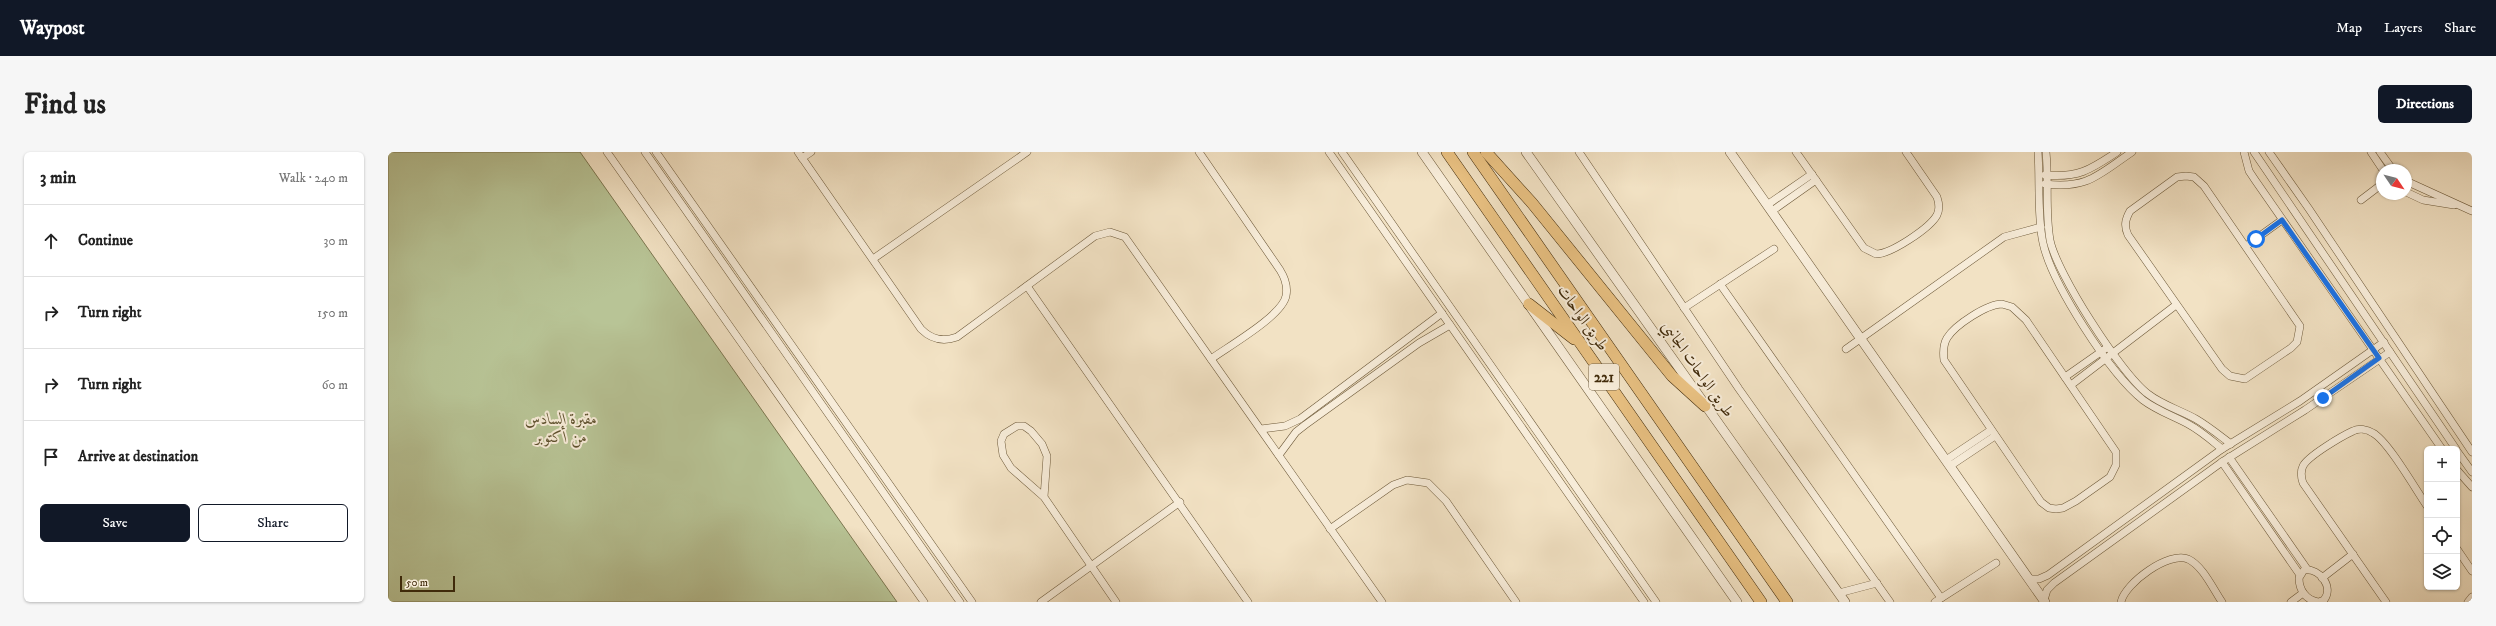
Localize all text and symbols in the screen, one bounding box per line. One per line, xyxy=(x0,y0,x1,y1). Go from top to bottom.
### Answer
text: Waypost xyxy=(20,17,84,40)
text: Map xyxy=(2336,19,2362,37)
text: Layers xyxy=(2384,19,2422,37)
text: Share xyxy=(2444,19,2476,37)
button: Directions xyxy=(2378,85,2472,123)
text: Find us xyxy=(24,87,106,122)
north arrow xyxy=(2376,164,2412,200)
text: 3 min xyxy=(40,167,76,189)
text: Walk · 240 m xyxy=(279,170,348,186)
icon: ahead xyxy=(40,230,62,252)
route start xyxy=(2247,230,2265,248)
text: Continue xyxy=(78,231,133,250)
text: 30 m xyxy=(324,233,348,249)
street label: طريق الواحات xyxy=(1553,281,1613,355)
icon: right xyxy=(40,302,62,324)
text: Turn right xyxy=(78,303,141,322)
text: 150 m xyxy=(317,305,348,321)
street label: طريق الواحات الجانبي xyxy=(1654,317,1739,423)
road number: 221 xyxy=(1589,364,1619,390)
icon: right xyxy=(40,374,62,396)
text: Turn right xyxy=(78,375,141,394)
text: 60 m xyxy=(322,377,348,393)
route end xyxy=(2314,389,2332,407)
park label: مقبرة السادس من أكتوبر xyxy=(525,409,597,448)
icon: arrive xyxy=(40,446,62,468)
map controls xyxy=(2424,446,2460,590)
button: + xyxy=(2424,446,2460,482)
text: Arrive at destination xyxy=(78,447,198,466)
button: − xyxy=(2424,482,2460,518)
button: Save xyxy=(40,504,190,542)
button: Share xyxy=(198,504,348,542)
button: locate xyxy=(2424,518,2460,554)
button: layers xyxy=(2424,554,2460,590)
scale bar xyxy=(400,574,455,593)
text: 50 m xyxy=(406,576,428,590)

